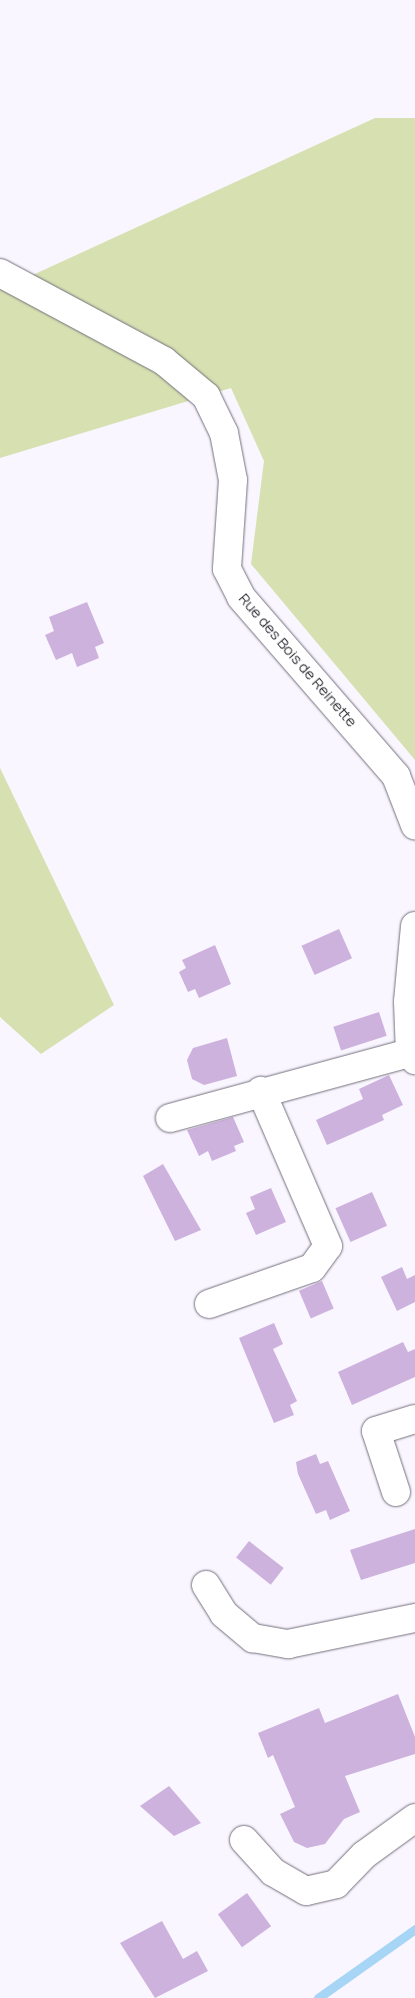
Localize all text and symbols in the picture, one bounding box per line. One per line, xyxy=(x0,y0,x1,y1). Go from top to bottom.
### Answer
street label: Rue des Bois de Reinette xyxy=(235,590,361,730)

